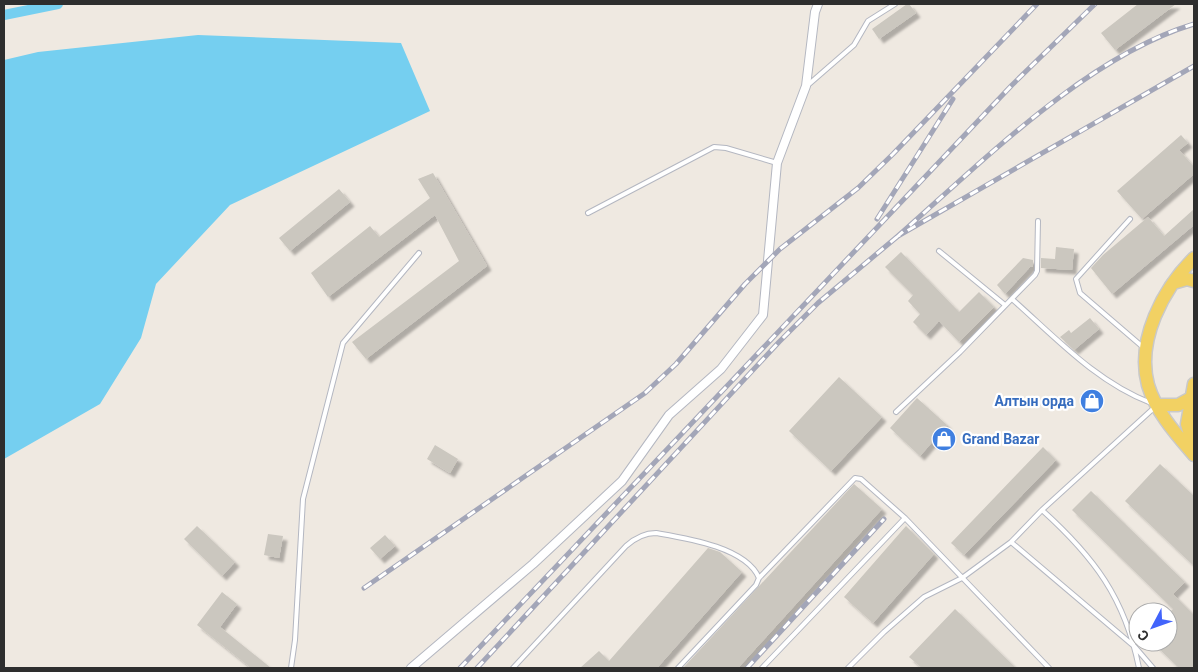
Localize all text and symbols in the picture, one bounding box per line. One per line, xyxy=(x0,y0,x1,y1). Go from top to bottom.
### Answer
shop icon: Алтын орда xyxy=(1079,388,1105,414)
place label: Алтын орда xyxy=(994,393,1075,409)
shop icon: Grand Bazar xyxy=(931,426,957,452)
place label: Grand Bazar xyxy=(962,431,1039,447)
north arrow xyxy=(1128,602,1178,652)
text: С xyxy=(1134,627,1152,644)

